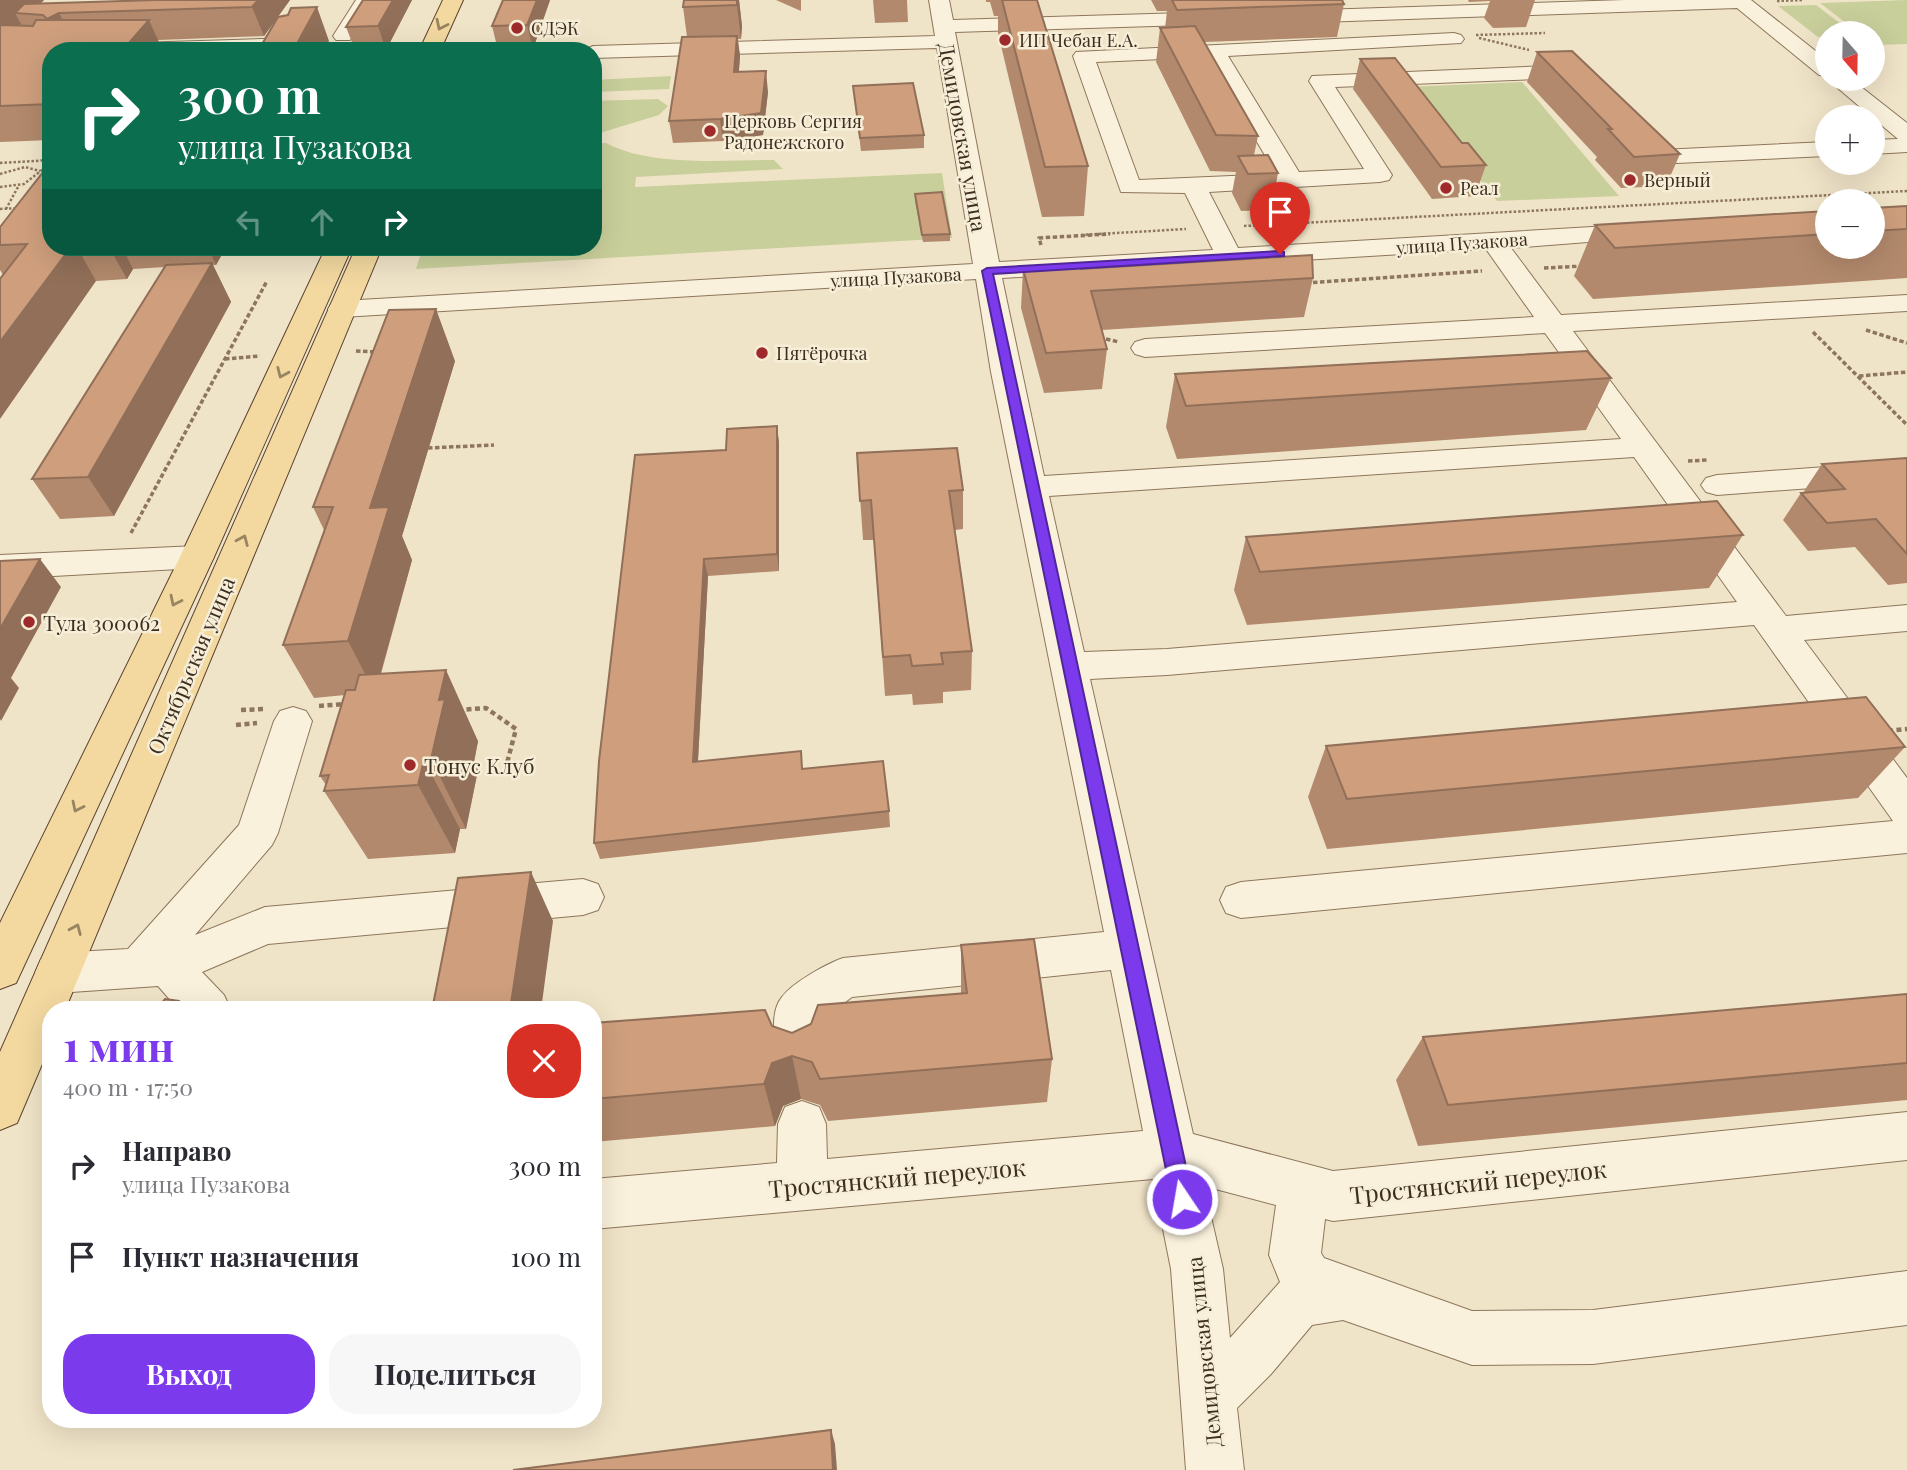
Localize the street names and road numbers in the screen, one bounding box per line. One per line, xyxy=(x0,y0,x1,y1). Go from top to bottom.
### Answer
street label: Демидовская улица xyxy=(934,40,995,234)
street label: улица Пузакова xyxy=(1395,226,1528,260)
street label: улица Пузакова xyxy=(829,262,962,292)
street label: Октябрьская улица xyxy=(140,571,240,758)
street label: Тростянский переулок xyxy=(767,1150,1027,1204)
street label: Тростянский переулок xyxy=(1348,1152,1608,1210)
street label: Демидовская улица xyxy=(1179,1255,1227,1449)

